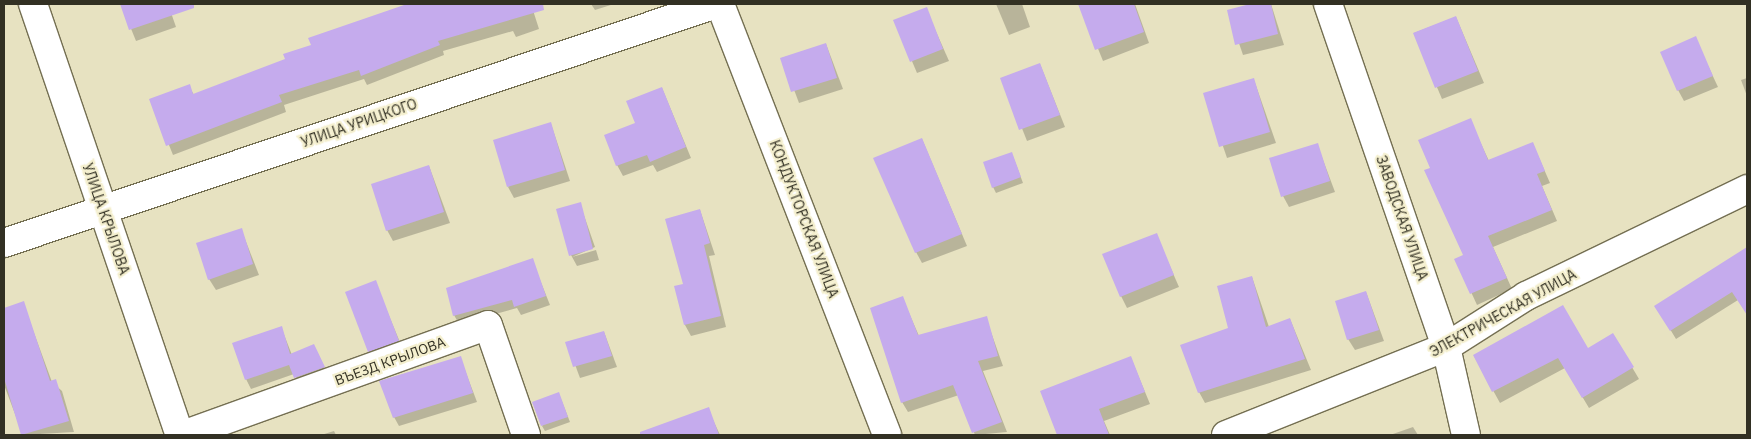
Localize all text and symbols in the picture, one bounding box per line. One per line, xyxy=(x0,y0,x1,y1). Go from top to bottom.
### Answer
street label: УЛИЦА УРИЦКОГО xyxy=(299,95,419,151)
street label: КОНДУКТОРСКАЯ УЛИЦА xyxy=(766,138,842,300)
street label: ЗАВОДСКАЯ УЛИЦА xyxy=(1373,153,1431,283)
street label: УЛИЦА КРЫЛОВА xyxy=(79,161,133,277)
street label: ЭЛЕКТРИЧЕСКАЯ УЛИЦА xyxy=(1427,266,1579,360)
street label: ВЪЕЗД КРЫЛОВА xyxy=(332,333,448,389)

